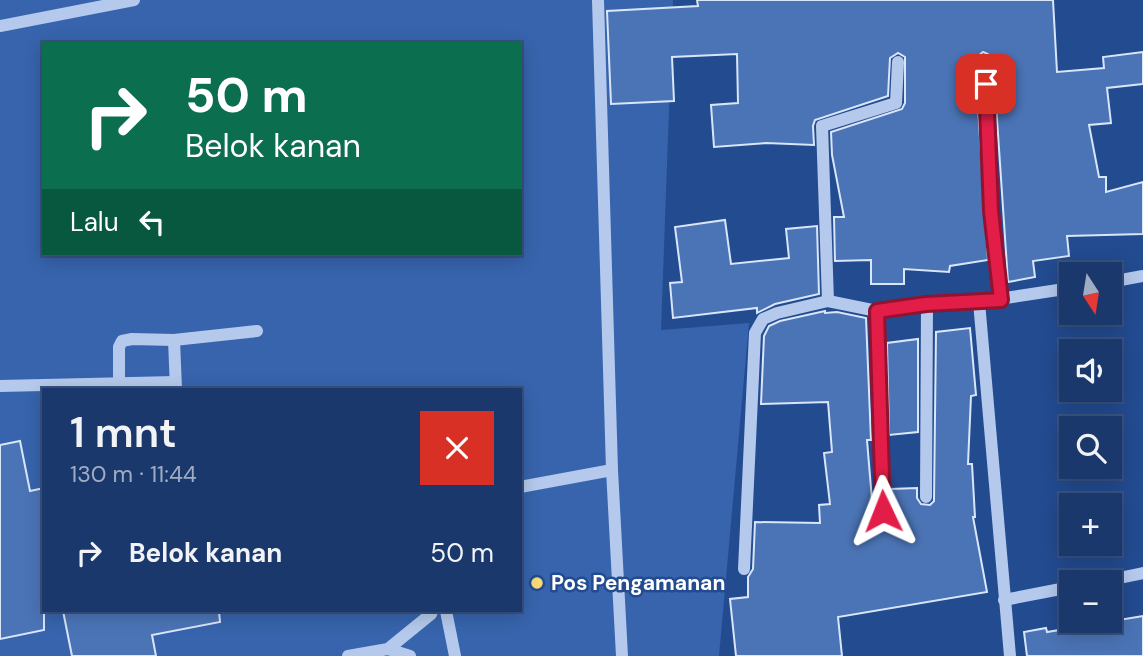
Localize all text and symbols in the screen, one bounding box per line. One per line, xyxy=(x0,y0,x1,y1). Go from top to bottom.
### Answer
pin xyxy=(956,54,1016,114)
text: 50 m xyxy=(185,63,308,127)
icon: arrive xyxy=(967,65,1005,103)
icon: right xyxy=(70,70,161,161)
text: Belok kanan xyxy=(185,125,361,167)
icon: left xyxy=(133,203,171,241)
text: Lalu xyxy=(70,205,119,239)
north arrow xyxy=(1059,262,1122,326)
map controls xyxy=(1059,262,1122,633)
button: sound xyxy=(1059,339,1122,402)
text: 1 mnt xyxy=(70,405,177,460)
button: close xyxy=(420,411,494,485)
button: search xyxy=(1059,416,1122,479)
text: 130 m · 11:44 xyxy=(70,459,197,489)
position arrow xyxy=(846,474,920,548)
button: + xyxy=(1059,493,1122,556)
icon: right xyxy=(70,534,108,572)
text: Belok kanan xyxy=(129,536,282,570)
text: 50 m xyxy=(430,536,494,570)
place label: Pos Pengamanan xyxy=(551,569,725,597)
button: − xyxy=(1059,570,1122,633)
marker: Pos Pengamanan xyxy=(529,575,545,591)

